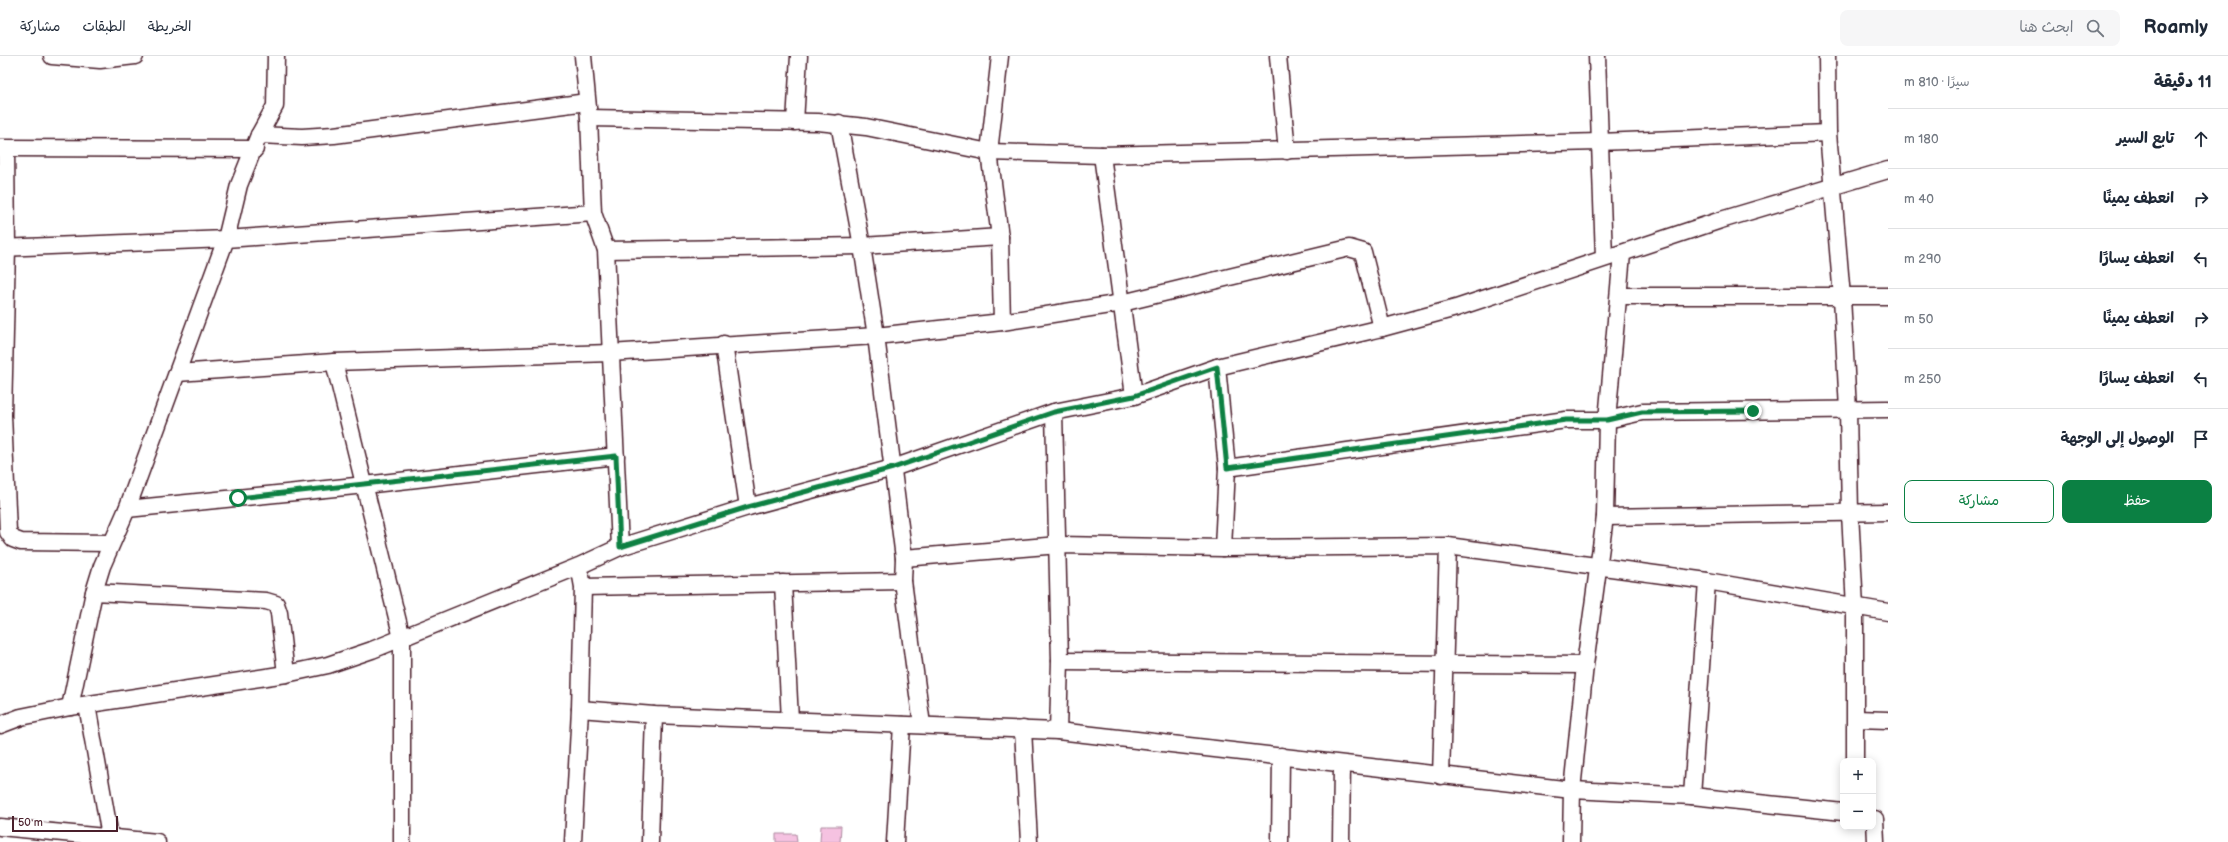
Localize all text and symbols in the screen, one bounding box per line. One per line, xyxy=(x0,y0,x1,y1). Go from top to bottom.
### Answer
search box xyxy=(1840,10,2120,46)
text: Roamly xyxy=(2144,16,2208,39)
icon: search xyxy=(2084,17,2106,39)
text: مشاركة xyxy=(20,18,60,35)
text: الطبقات xyxy=(82,18,126,35)
text: الخريطة xyxy=(148,18,191,35)
text: ابحث هنا xyxy=(2019,18,2074,37)
text: 11 دقيقة xyxy=(2154,72,2212,92)
text: سيرًا · 810 m xyxy=(1904,74,1970,90)
icon: ahead xyxy=(2190,128,2212,150)
text: تابع السير xyxy=(2116,129,2174,148)
text: 180 m xyxy=(1904,131,1939,147)
icon: right xyxy=(2190,188,2212,210)
text: انعطف يمينًا xyxy=(2103,189,2174,208)
text: 40 m xyxy=(1904,191,1934,207)
icon: left xyxy=(2190,248,2212,270)
text: انعطف يسارًا xyxy=(2099,249,2174,268)
text: 290 m xyxy=(1904,251,1941,267)
icon: right xyxy=(2190,308,2212,330)
text: انعطف يمينًا xyxy=(2103,309,2174,328)
text: 50 m xyxy=(1904,311,1933,327)
icon: left xyxy=(2190,368,2212,390)
text: انعطف يسارًا xyxy=(2099,369,2174,388)
text: 250 m xyxy=(1904,371,1941,387)
route end xyxy=(1744,402,1762,420)
icon: arrive xyxy=(2190,428,2212,450)
text: الوصول إلى الوجهة xyxy=(2060,429,2174,448)
button: مشاركة xyxy=(1904,480,2054,523)
button: حفظ xyxy=(2062,480,2212,523)
route start xyxy=(229,489,247,507)
map controls xyxy=(1840,758,1876,830)
button: + xyxy=(1840,758,1876,794)
button: − xyxy=(1840,794,1876,830)
scale bar xyxy=(12,814,118,833)
text: 50 m xyxy=(18,816,43,829)

